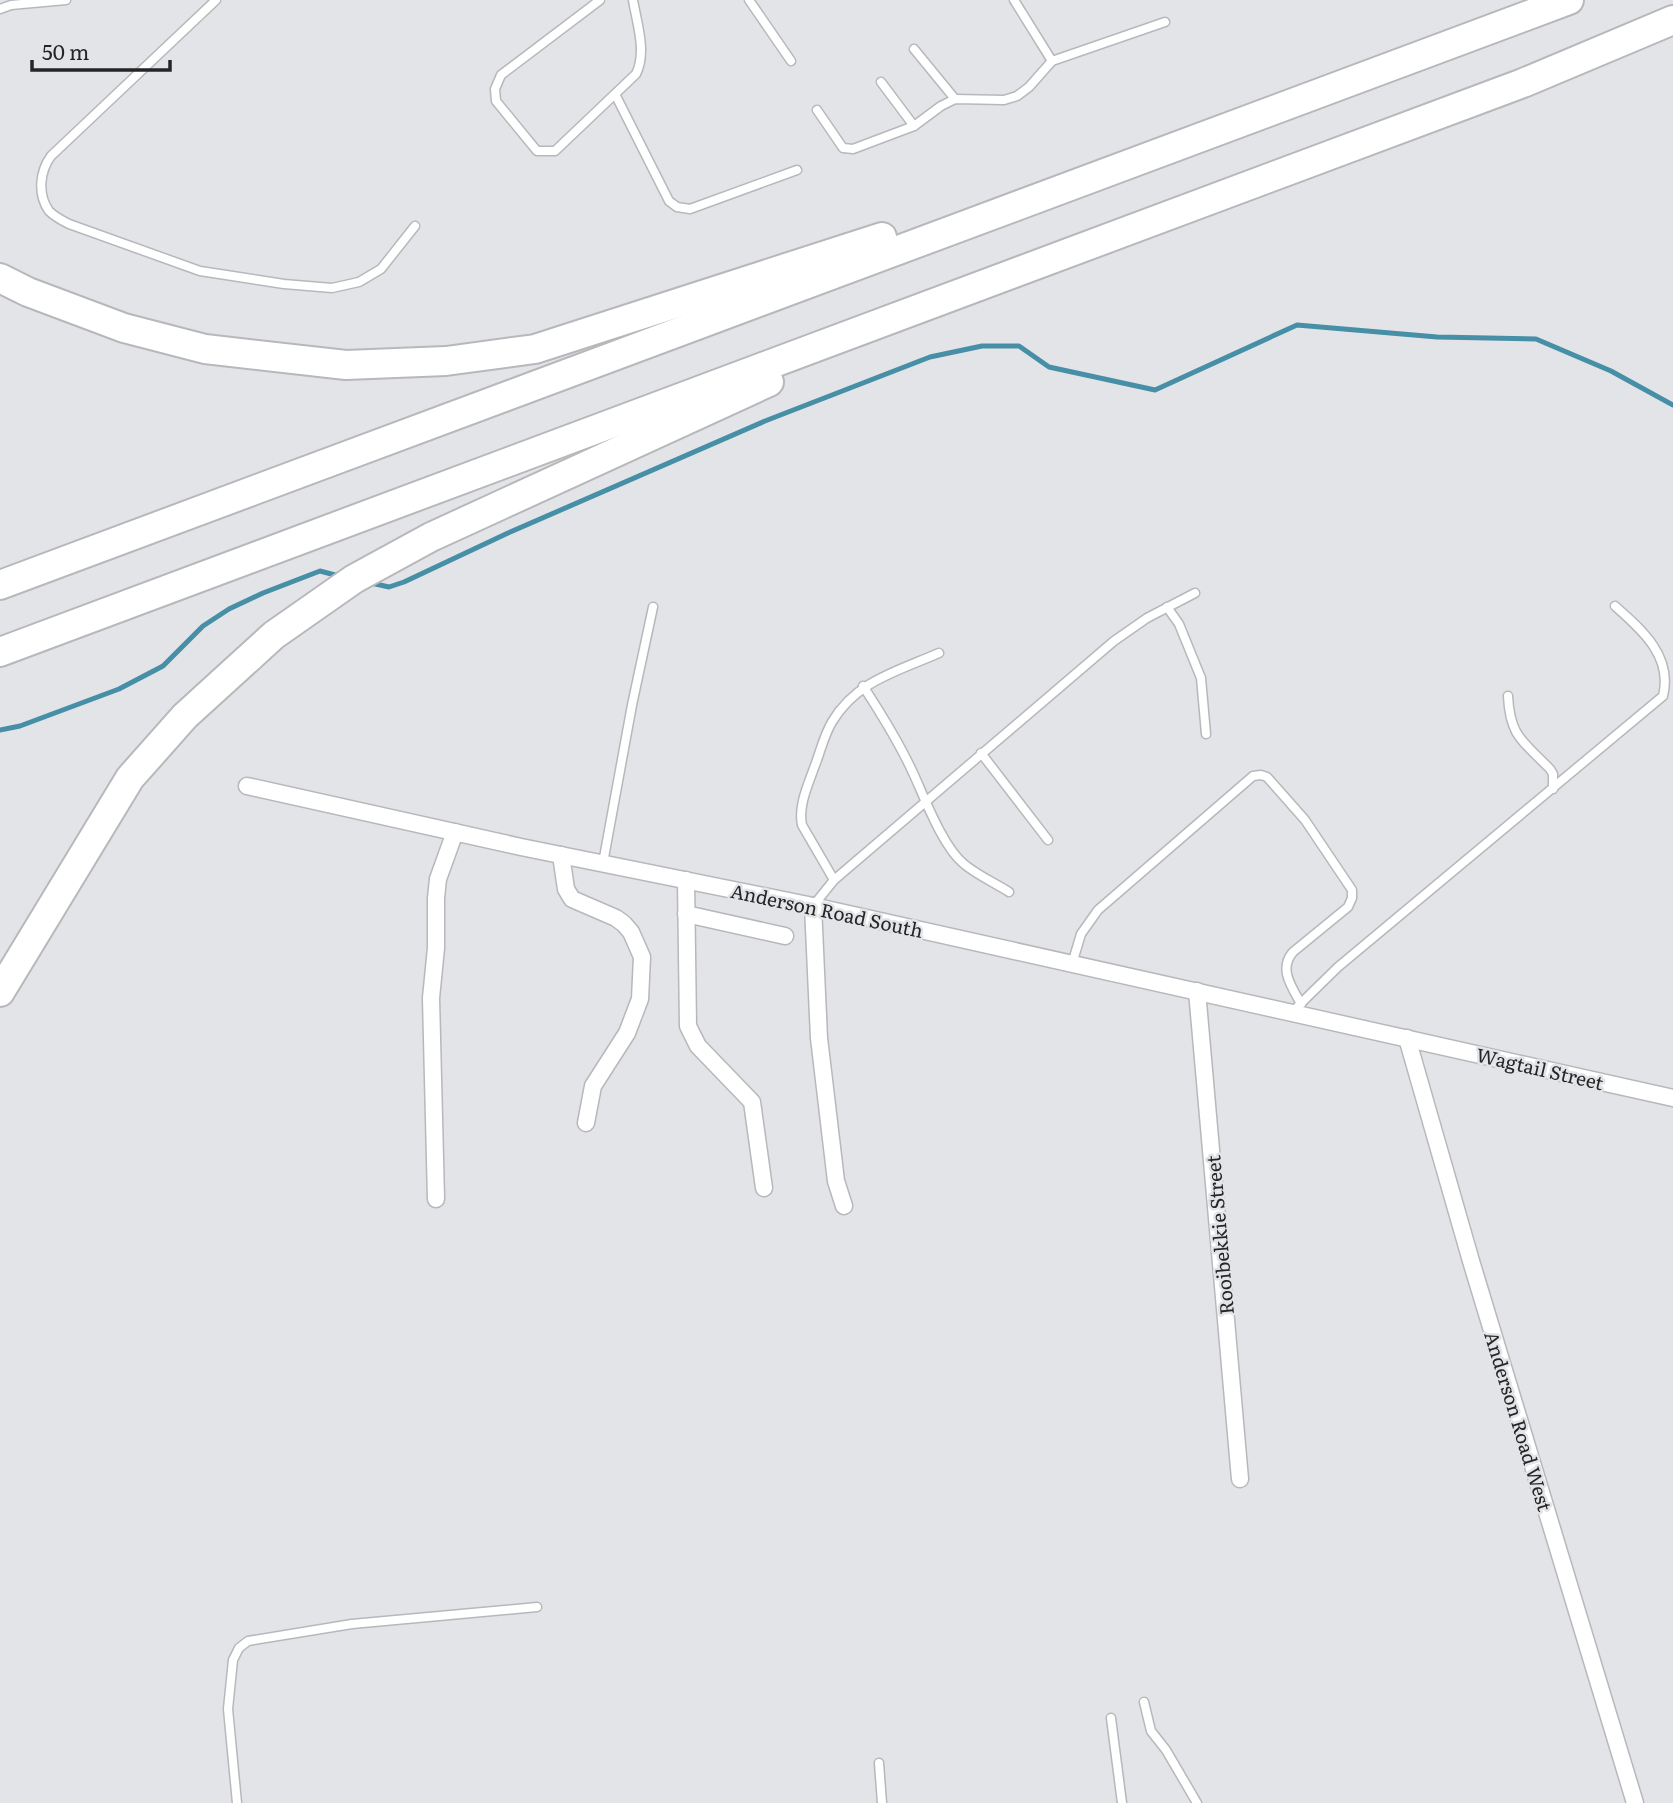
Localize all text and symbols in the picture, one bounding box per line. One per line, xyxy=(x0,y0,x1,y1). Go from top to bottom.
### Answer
scale bar xyxy=(32,28,170,72)
text: 50 m xyxy=(42,35,89,66)
street label: Anderson Road South xyxy=(728,876,926,944)
street label: Wagtail Street xyxy=(1474,1040,1607,1096)
street label: Rooibekkie Street xyxy=(1198,1154,1240,1316)
street label: Anderson Road West xyxy=(1478,1328,1560,1515)

